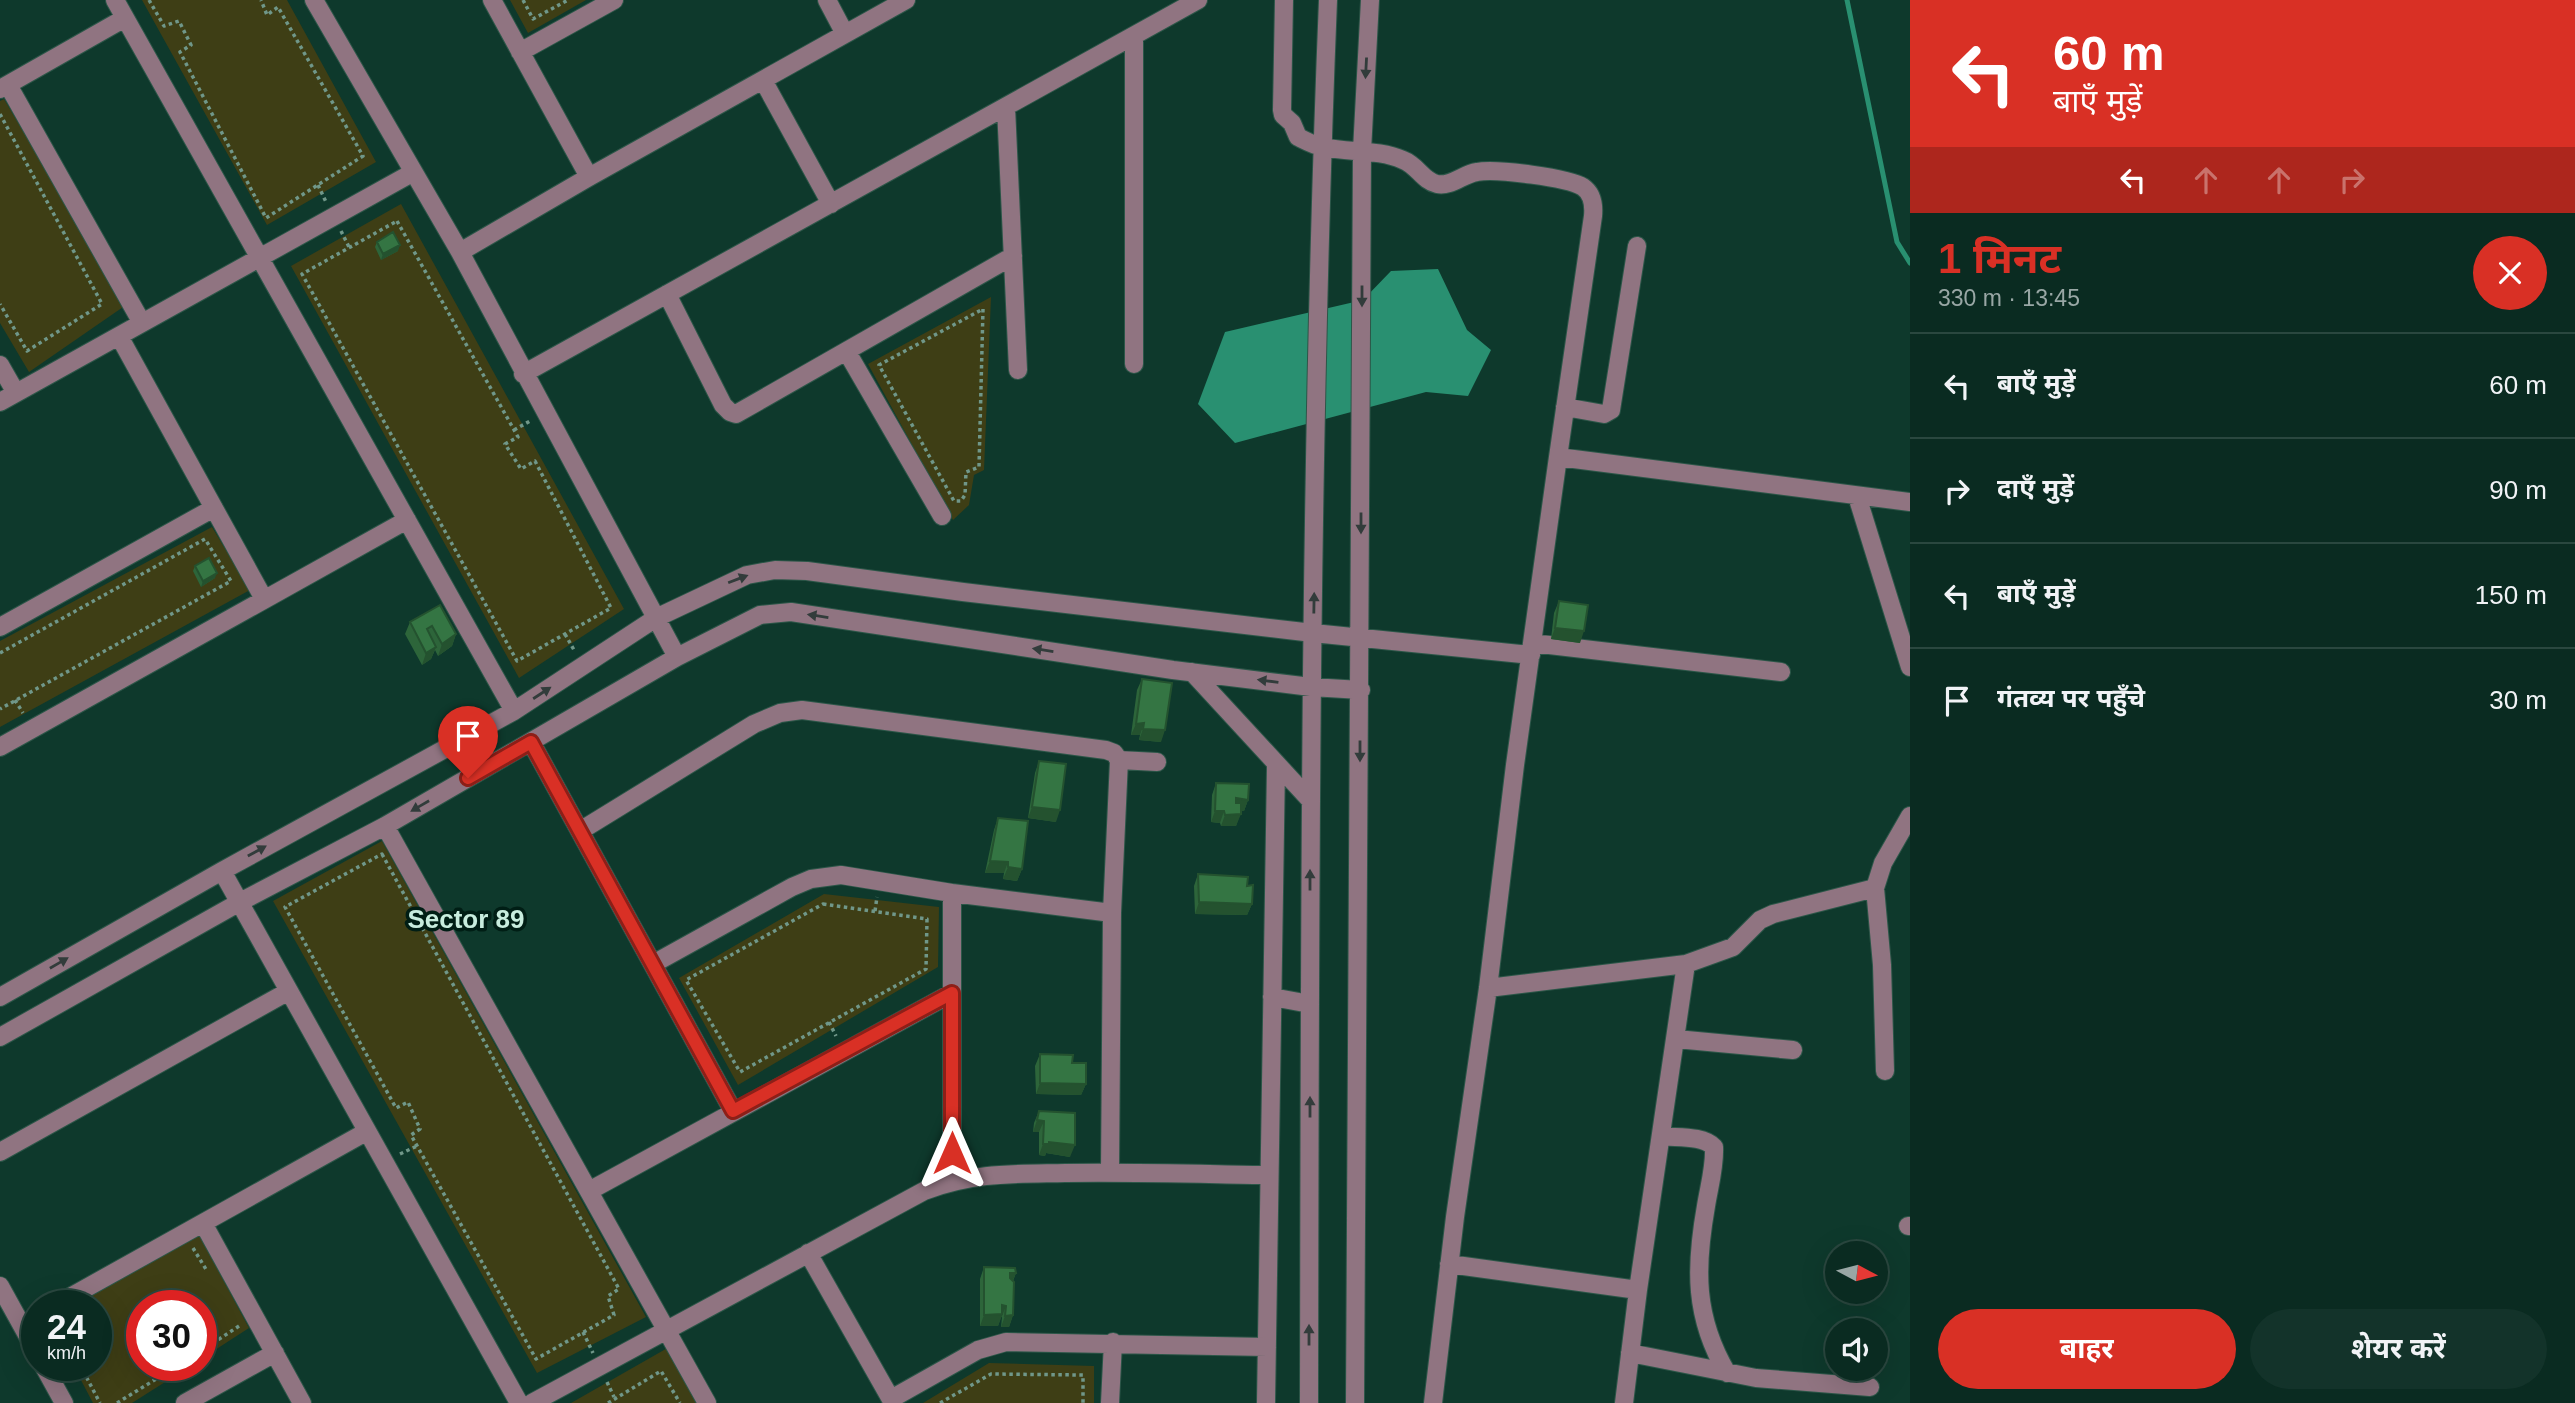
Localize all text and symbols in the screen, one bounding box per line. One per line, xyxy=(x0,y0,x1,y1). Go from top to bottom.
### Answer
text: 60 m xyxy=(2053,26,2165,80)
icon: left xyxy=(1938,28,2029,119)
one-way arrow xyxy=(1361,57,1372,79)
text: बाएँ मुड़ें xyxy=(2053,83,2142,119)
icon: left xyxy=(2114,161,2152,199)
icon: ahead xyxy=(2187,161,2225,199)
icon: ahead xyxy=(2260,161,2298,199)
icon: right xyxy=(2333,161,2371,199)
text: 1 मिनट xyxy=(1938,235,2061,282)
button: close xyxy=(2473,236,2547,310)
one-way arrow xyxy=(1356,285,1368,307)
text: 330 m · 13:45 xyxy=(1938,285,2080,311)
icon: left xyxy=(1938,367,1976,405)
text: बाएँ मुड़ें xyxy=(1997,368,2076,398)
text: 60 m xyxy=(2489,370,2547,400)
icon: right xyxy=(1938,472,1976,510)
text: दाएँ मुड़ें xyxy=(1997,473,2074,503)
text: 90 m xyxy=(2489,475,2547,505)
one-way arrow xyxy=(1355,512,1367,534)
one-way arrow xyxy=(727,573,748,584)
icon: left xyxy=(1938,577,1976,615)
text: बाएँ मुड़ें xyxy=(1997,578,2076,608)
text: 150 m xyxy=(2475,580,2547,610)
one-way arrow xyxy=(1308,592,1319,614)
one-way arrow xyxy=(807,610,829,621)
one-way arrow xyxy=(1032,644,1054,655)
one-way arrow xyxy=(1257,676,1279,687)
icon: arrive xyxy=(1938,682,1976,720)
text: गंतव्य पर पहुँचे xyxy=(1997,683,2145,713)
text: 30 m xyxy=(2489,685,2547,715)
one-way arrow xyxy=(532,687,552,700)
pin xyxy=(438,706,498,778)
icon: arrive xyxy=(449,717,487,755)
one-way arrow xyxy=(1354,740,1366,762)
one-way arrow xyxy=(411,800,430,812)
one-way arrow xyxy=(248,845,267,857)
one-way arrow xyxy=(1304,869,1316,891)
district label: Sector 89 xyxy=(407,904,525,934)
one-way arrow xyxy=(50,957,69,969)
one-way arrow xyxy=(1304,1096,1316,1118)
position arrow xyxy=(915,1116,989,1190)
north arrow xyxy=(1825,1241,1888,1304)
map controls xyxy=(1825,1241,1888,1381)
speed limit sign: 30 xyxy=(126,1290,217,1381)
text: 24 xyxy=(47,1307,86,1346)
button: बाहर xyxy=(1938,1309,2236,1389)
button: शेयर करें xyxy=(2250,1309,2547,1389)
button: sound xyxy=(1825,1318,1888,1381)
one-way arrow xyxy=(1303,1324,1315,1346)
text: km/h xyxy=(47,1343,86,1363)

